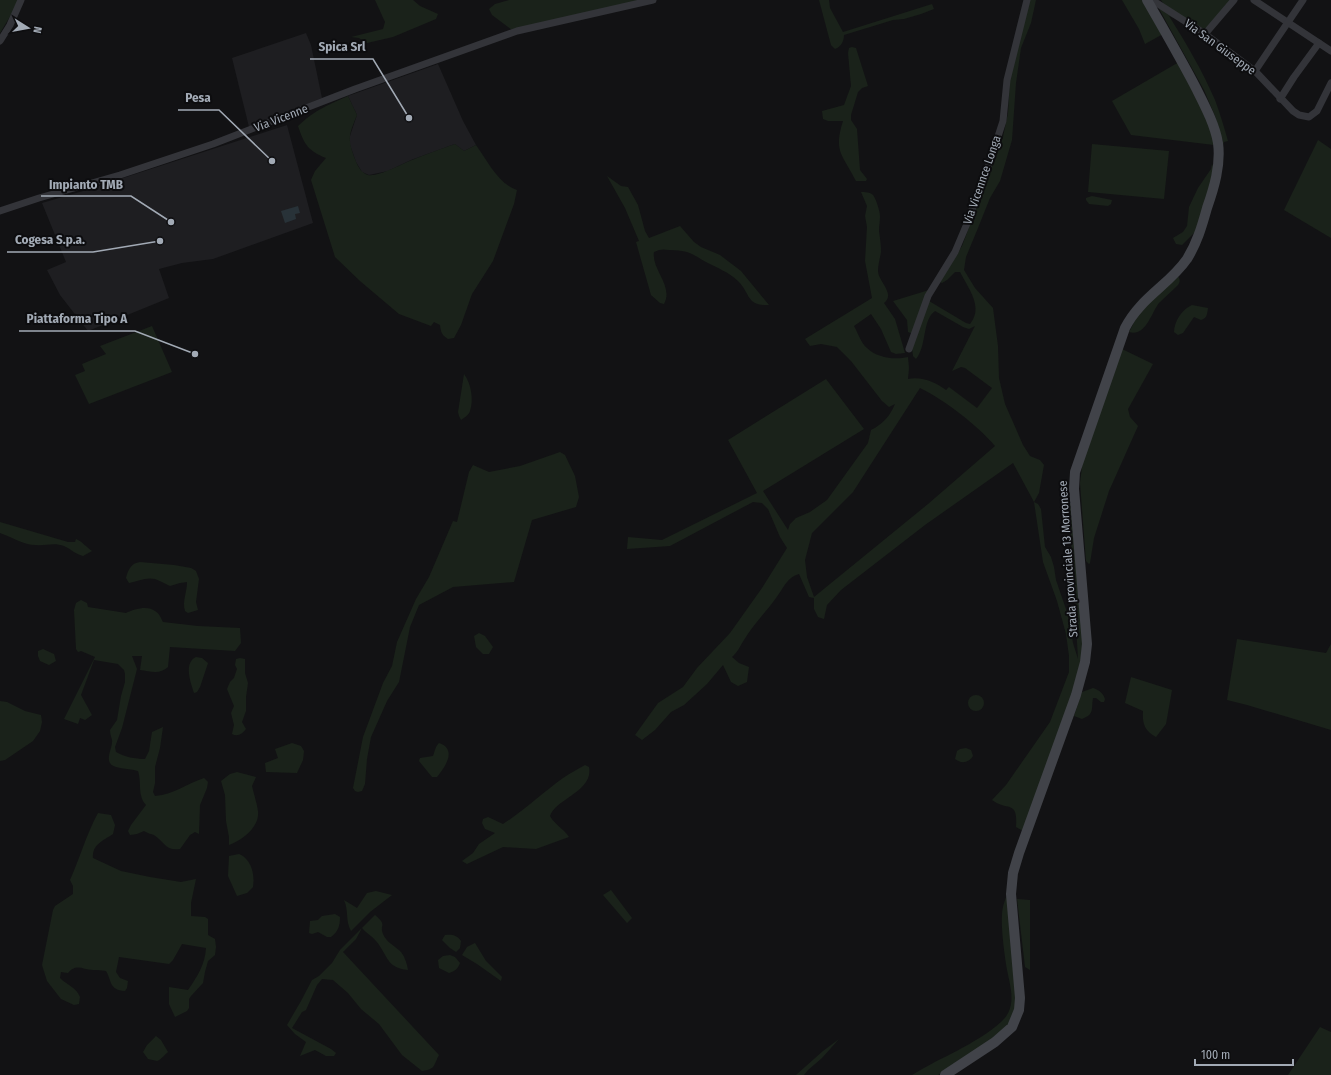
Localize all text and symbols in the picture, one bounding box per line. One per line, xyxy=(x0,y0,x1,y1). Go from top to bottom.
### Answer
north arrow xyxy=(8,8,48,48)
street label: Via San Giuseppe xyxy=(1182,16,1258,78)
text: N xyxy=(30,25,44,34)
callout: Spica Srl xyxy=(310,34,373,59)
text: Spica Srl xyxy=(319,39,366,54)
callout: Pesa xyxy=(178,85,219,110)
text: Pesa xyxy=(185,90,211,105)
street label: Via Vicenne xyxy=(252,101,310,135)
street label: Via Vicennce Longa xyxy=(960,134,1004,226)
callout: Impianto TMB xyxy=(41,171,131,196)
text: Impianto TMB xyxy=(49,177,123,192)
callout: Cogesa S.p.a. xyxy=(7,227,93,252)
text: Cogesa S.p.a. xyxy=(15,232,85,247)
callout: Piattaforma Tipo A xyxy=(19,306,135,331)
text: Piattaforma Tipo A xyxy=(27,311,128,326)
street label: Strada provinciale 13 Morronese xyxy=(1056,480,1080,638)
scale bar xyxy=(1195,1041,1293,1067)
text: 100 m xyxy=(1201,1048,1230,1062)

